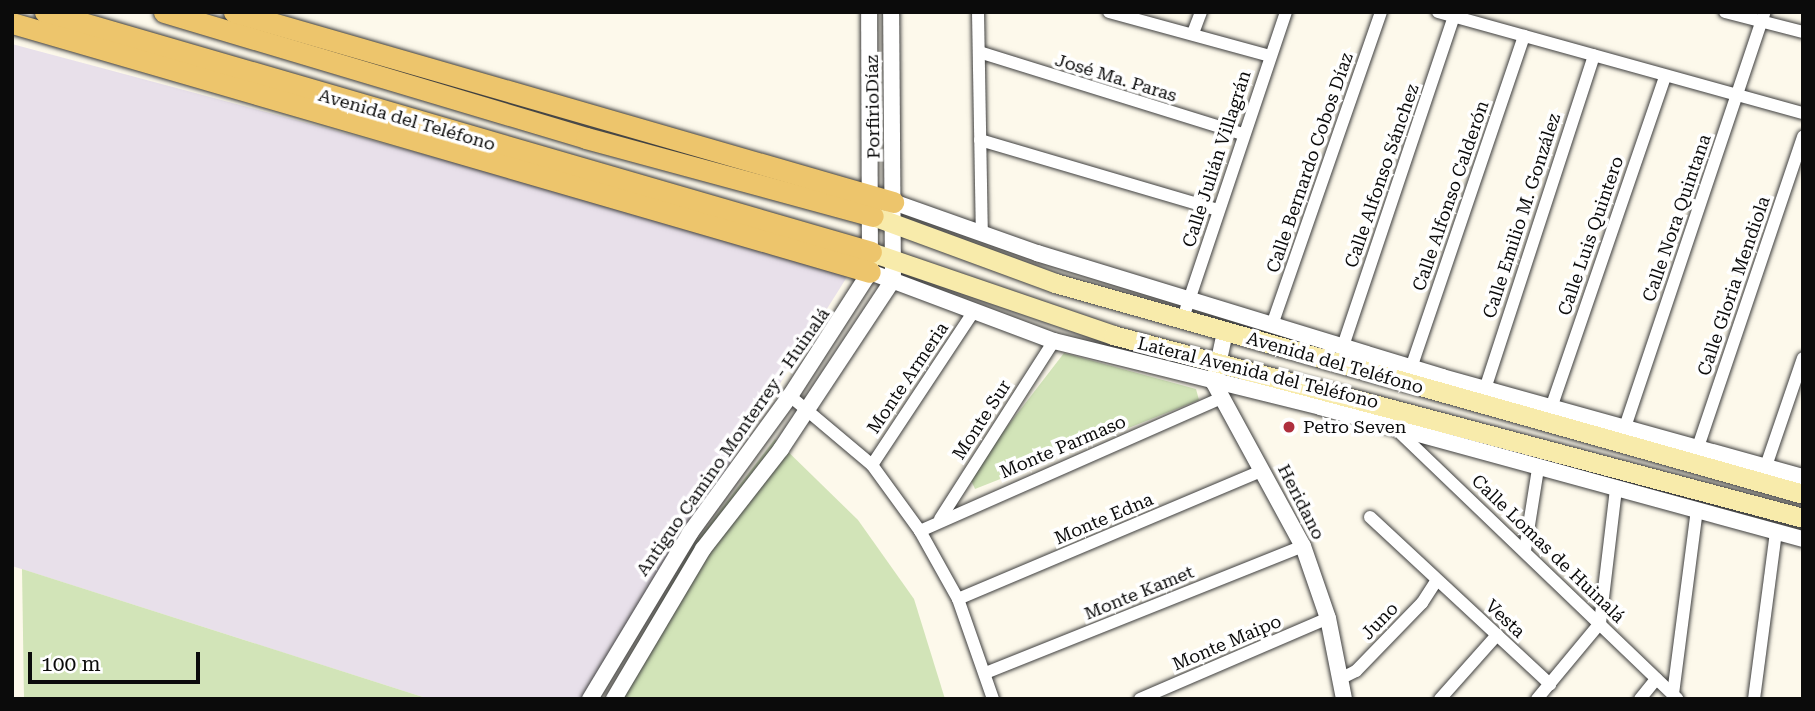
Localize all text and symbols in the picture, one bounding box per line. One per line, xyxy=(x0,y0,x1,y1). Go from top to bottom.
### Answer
street label: José Ma. Paras xyxy=(1053,49,1179,107)
street label: Calle Bernardo Cobos Díaz xyxy=(1262,50,1358,276)
street label: PorfirioDíaz xyxy=(861,55,885,159)
street label: Calle Julián Villagrán xyxy=(1178,68,1256,250)
street label: Calle Alfonso Sánchez xyxy=(1340,81,1424,271)
street label: Avenida del Teléfono xyxy=(316,84,498,156)
street label: Calle Alfonso Calderón xyxy=(1408,98,1494,294)
street label: Calle Emilio M. González xyxy=(1479,111,1565,321)
street label: Calle Nora Quintana xyxy=(1638,131,1716,305)
street label: Calle Luis Quintero xyxy=(1554,153,1628,319)
street label: Calle Gloria Mendiola xyxy=(1693,193,1775,379)
street label: Antiguo Camino Monterrey - Huinalá xyxy=(632,304,834,580)
street label: Monte Armeria xyxy=(863,318,953,438)
street label: Avenida del Teléfono xyxy=(1244,327,1426,399)
street label: Lateral Avenida del Teléfono xyxy=(1135,333,1381,413)
street label: Monte Sur xyxy=(948,376,1016,464)
street label: Monte Parmaso xyxy=(997,411,1129,483)
place label: Petro Seven xyxy=(1303,416,1406,438)
marker: Petro Seven xyxy=(1281,419,1297,435)
street label: Heridano xyxy=(1273,461,1329,543)
street label: Calle Lomas de Huinalá xyxy=(1467,470,1629,628)
street label: Monte Edna xyxy=(1051,489,1157,549)
street label: Monte Kamet xyxy=(1081,561,1197,625)
street label: Vesta xyxy=(1481,595,1529,643)
street label: Juno xyxy=(1357,598,1403,644)
street label: Monte Maipo xyxy=(1169,610,1285,676)
scale bar xyxy=(32,638,203,682)
text: 100 m xyxy=(41,652,101,676)

